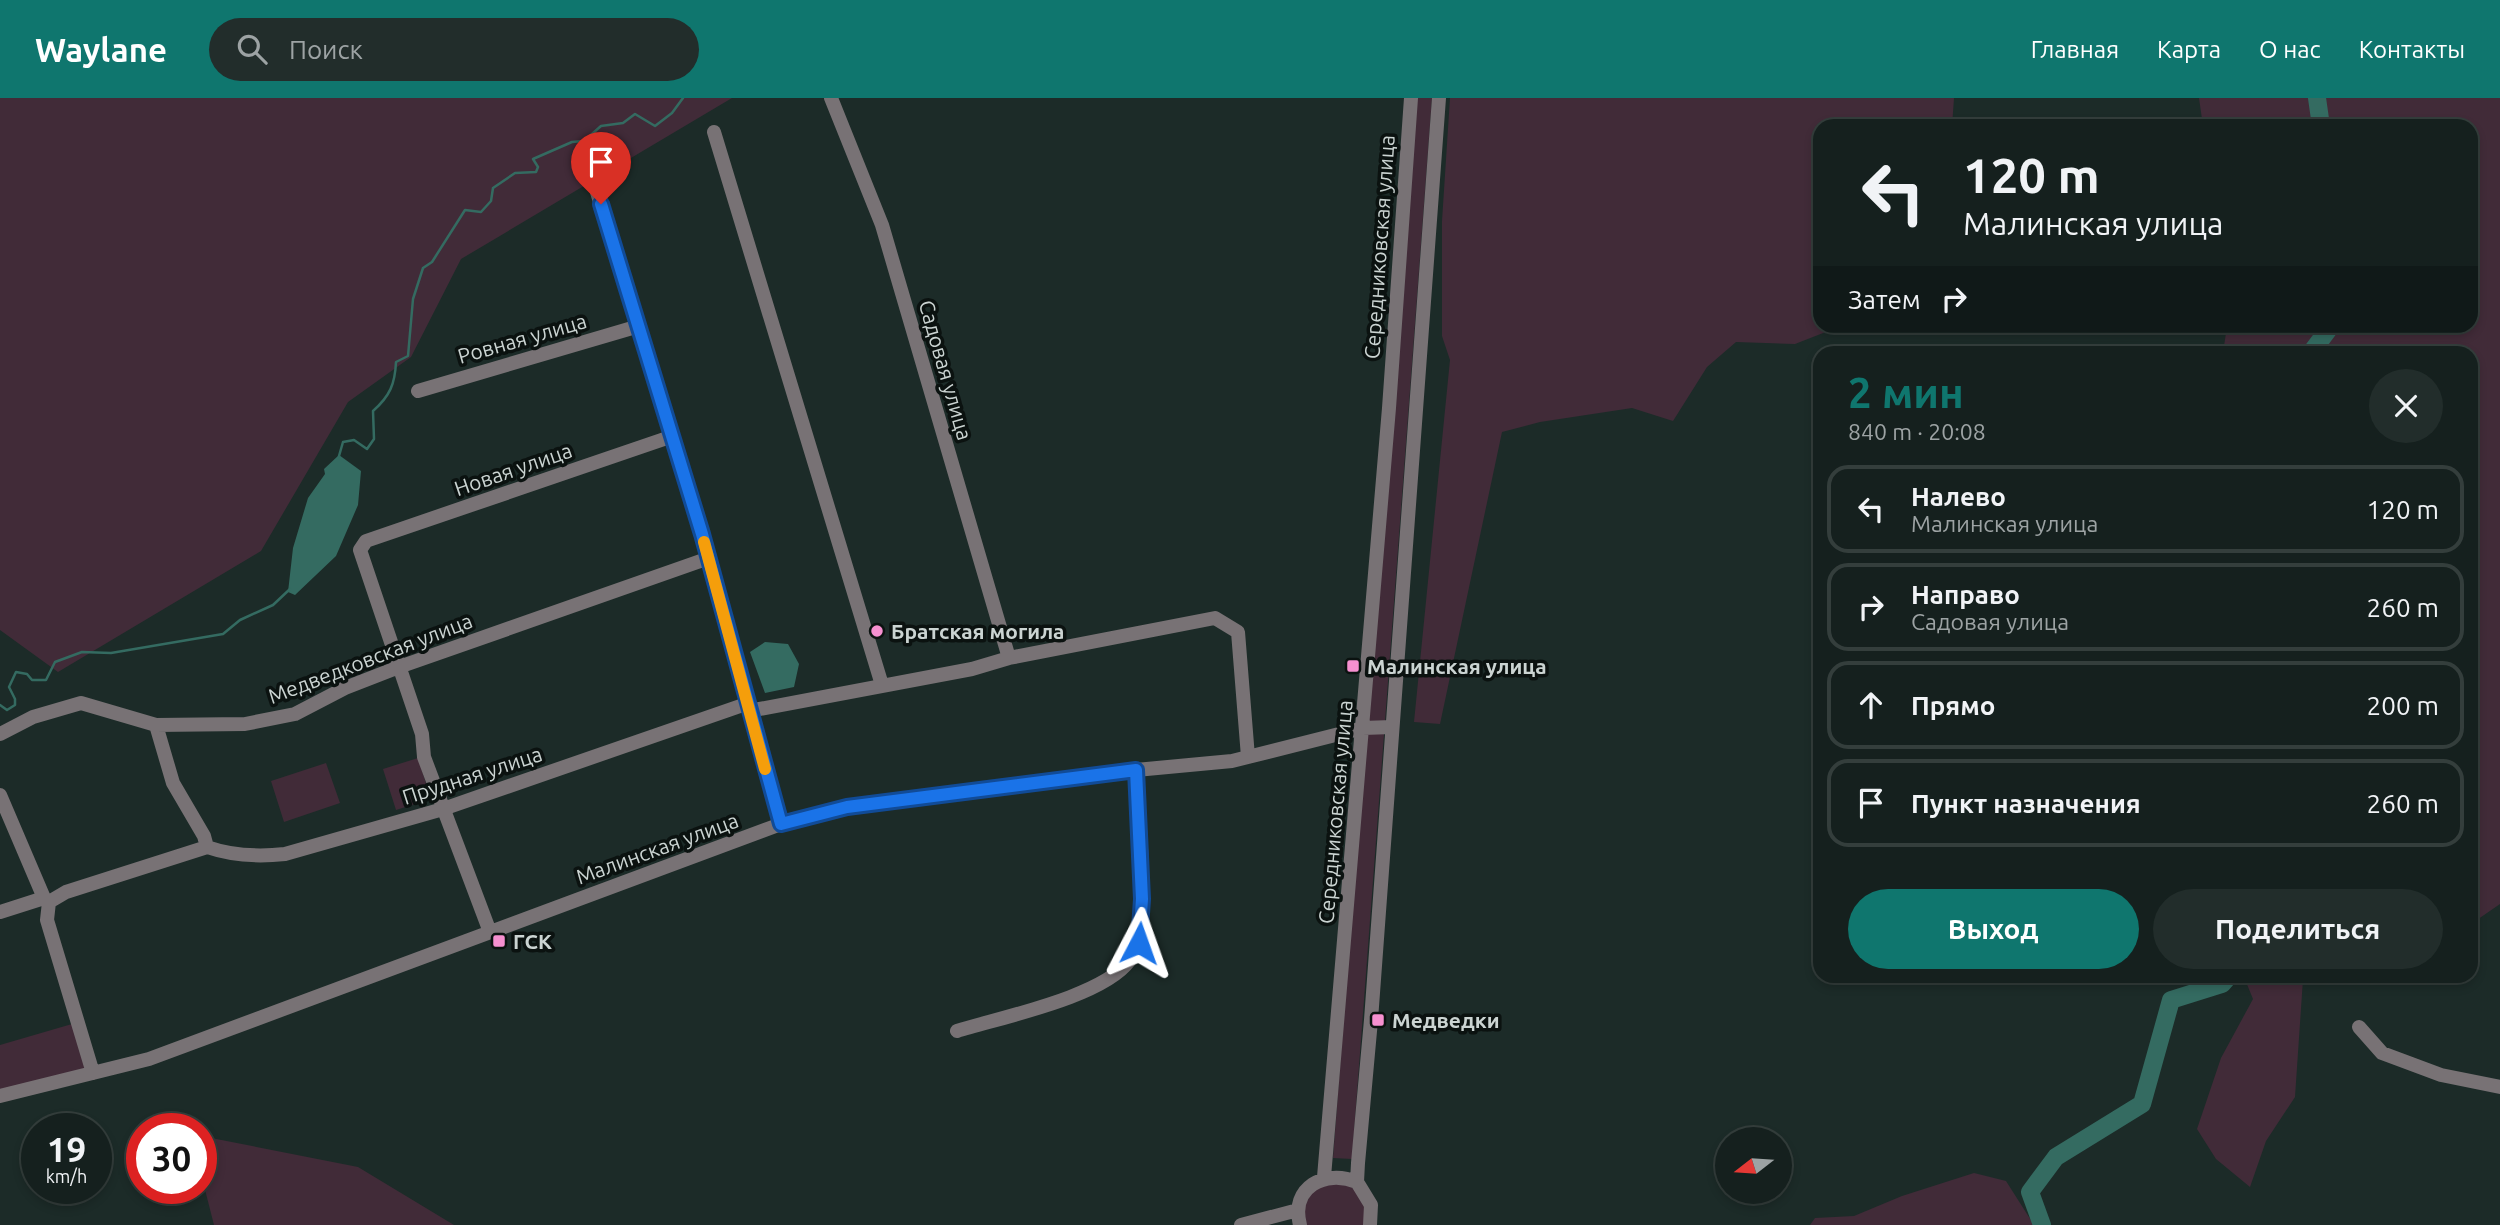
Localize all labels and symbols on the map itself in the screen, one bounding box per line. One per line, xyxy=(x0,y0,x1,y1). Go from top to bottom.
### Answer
pin xyxy=(571,132,631,204)
street label: Середниковская улица xyxy=(1359,134,1399,360)
street label: Садовая улица xyxy=(915,297,977,443)
street label: Ровная улица xyxy=(455,308,589,368)
street label: Новая улица xyxy=(451,438,575,500)
street label: Медведковская улица xyxy=(264,608,476,708)
place label: Братская могила xyxy=(891,619,1065,643)
marker: Братская могила xyxy=(869,623,885,639)
place label: Малинская улица xyxy=(1367,654,1547,678)
marker: Малинская улица xyxy=(1345,658,1361,674)
street label: Середниковская улица xyxy=(1313,699,1357,925)
street label: Прудная улица xyxy=(399,741,545,809)
street label: Малинская улица xyxy=(573,807,741,889)
position arrow xyxy=(1102,906,1176,980)
place label: ГСК xyxy=(513,929,552,953)
marker: ГСК xyxy=(491,933,507,949)
place label: Медведки xyxy=(1392,1008,1500,1032)
marker: Медведки xyxy=(1370,1012,1386,1028)
speed limit sign: 30 xyxy=(126,1113,217,1204)
north arrow xyxy=(1715,1127,1792,1204)

